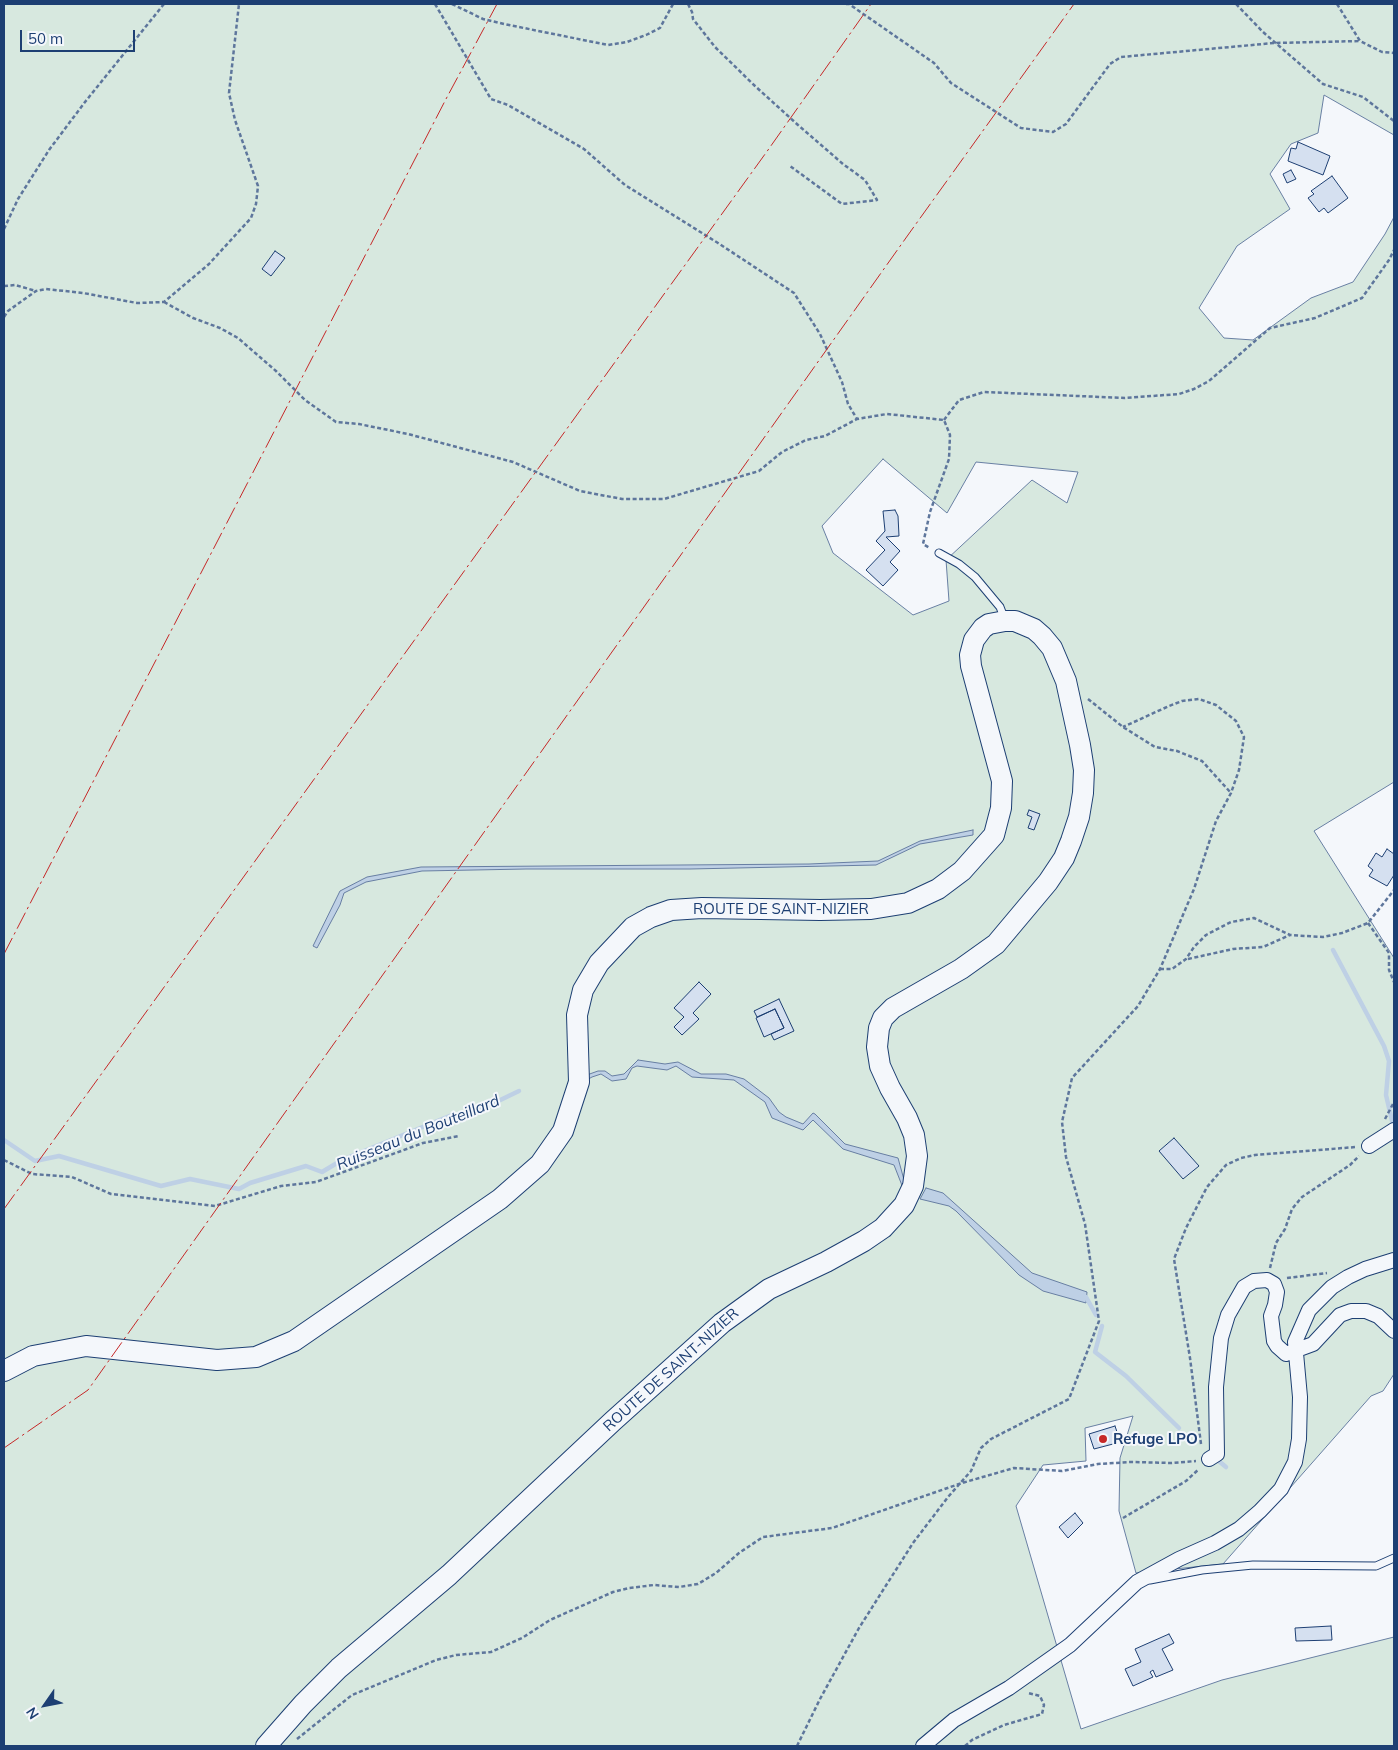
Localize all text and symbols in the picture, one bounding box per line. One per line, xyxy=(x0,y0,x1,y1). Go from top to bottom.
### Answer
scale bar xyxy=(22,20,138,52)
text: 50 m xyxy=(28,29,63,48)
street label: ROUTE DE SAINT-NIZIER xyxy=(693,900,869,918)
water label: Ruisseau du Bouteillard xyxy=(334,1091,502,1175)
street label: ROUTE DE SAINT-NIZIER xyxy=(600,1304,742,1436)
place label: Refuge LPO xyxy=(1113,1430,1198,1448)
marker: Refuge LPO xyxy=(1097,1433,1109,1445)
north arrow xyxy=(20,1680,70,1730)
text: N xyxy=(22,1704,43,1723)

